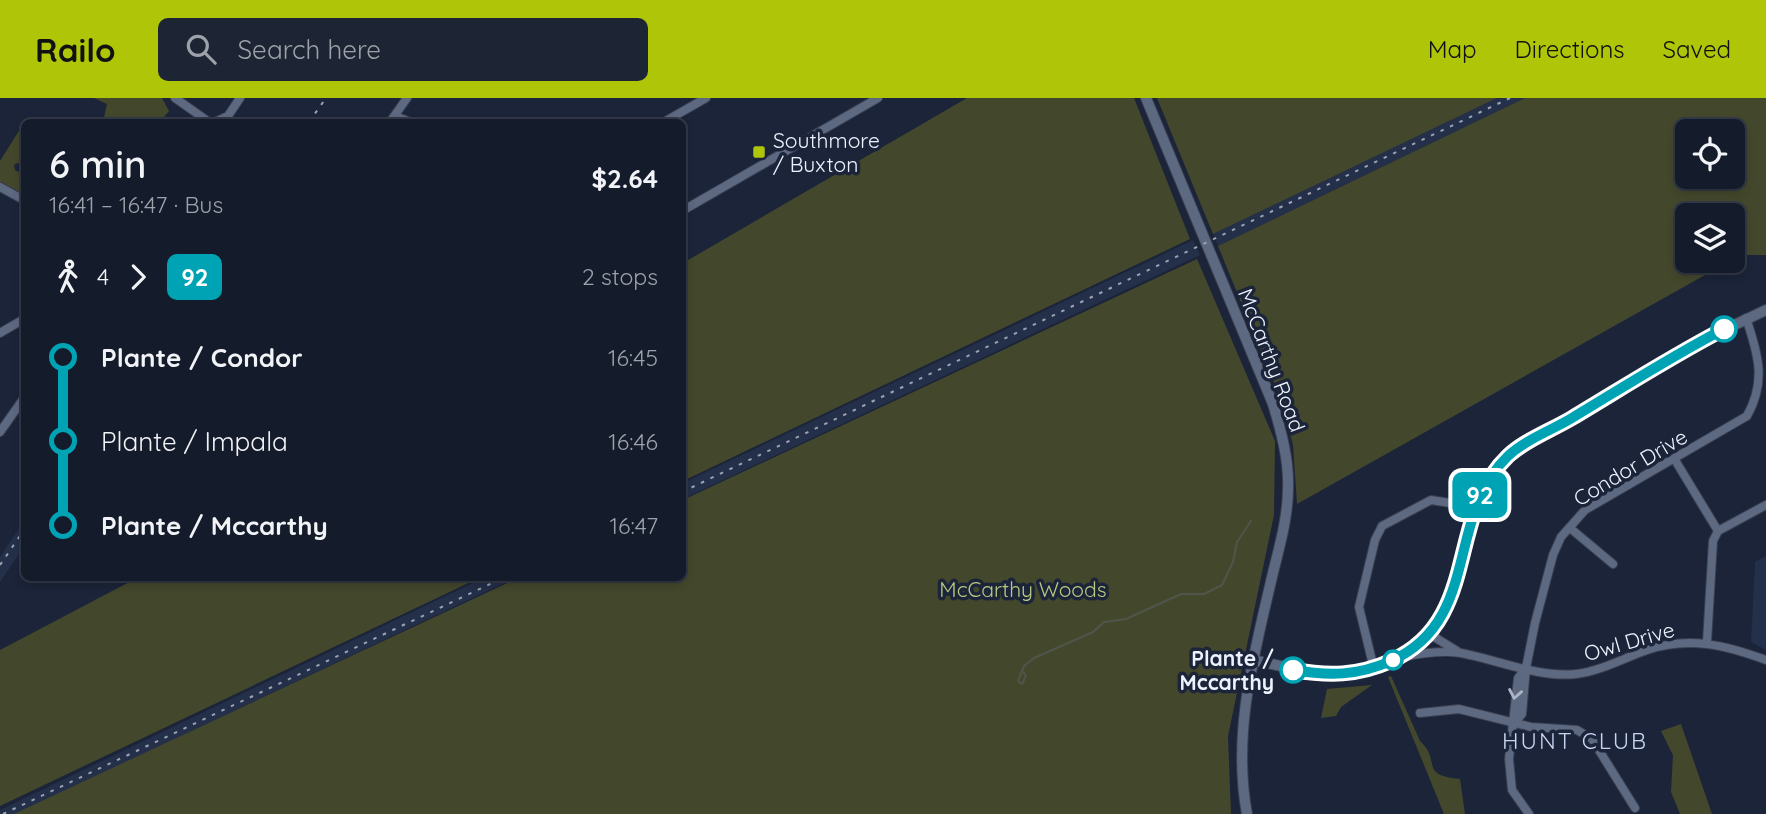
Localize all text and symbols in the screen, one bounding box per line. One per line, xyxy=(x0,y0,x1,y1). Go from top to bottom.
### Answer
search box xyxy=(158,18,648,81)
text: Railo xyxy=(35,29,116,70)
icon: search xyxy=(182,30,220,68)
text: Search here xyxy=(238,33,381,66)
text: Map xyxy=(1428,34,1477,64)
text: Directions xyxy=(1515,34,1625,64)
text: Saved xyxy=(1663,34,1731,64)
map controls xyxy=(1675,119,1745,273)
button: locate xyxy=(1675,119,1745,189)
place label: Southmore / Buxton xyxy=(773,127,880,177)
text: 6 min xyxy=(49,140,146,188)
marker: Southmore / Buxton xyxy=(751,144,767,160)
text: $2.64 xyxy=(592,162,658,195)
text: 16:41 – 16:47 · Bus xyxy=(49,190,223,219)
button: layers xyxy=(1675,203,1745,273)
icon: walk xyxy=(49,258,87,296)
icon: forward xyxy=(119,258,157,296)
text: 4 xyxy=(97,262,109,291)
text: 92 xyxy=(181,262,208,292)
text: 2 stops xyxy=(582,262,658,291)
street label: McCarthy Road xyxy=(1233,285,1311,435)
unlabelled marker xyxy=(1711,316,1737,342)
text: Plante / Condor xyxy=(101,341,303,374)
text: 16:45 xyxy=(608,343,658,372)
street label: Condor Drive xyxy=(1568,423,1692,511)
text: Plante / Impala xyxy=(101,425,288,458)
text: 16:46 xyxy=(608,427,658,456)
line badge: 92 xyxy=(1448,472,1512,518)
text: 92 xyxy=(1466,480,1494,510)
text: Plante / Mccarthy xyxy=(101,509,328,542)
text: 16:47 xyxy=(610,511,658,540)
park label: McCarthy Woods xyxy=(939,576,1107,602)
street label: Owl Drive xyxy=(1581,616,1677,666)
place label: Plante / Mccarthy xyxy=(1180,645,1274,695)
unlabelled marker xyxy=(1383,650,1403,670)
marker: Plante / Mccarthy xyxy=(1280,657,1306,683)
one-way arrow xyxy=(1508,688,1523,700)
district label: HUNT CLUB xyxy=(1502,726,1648,755)

